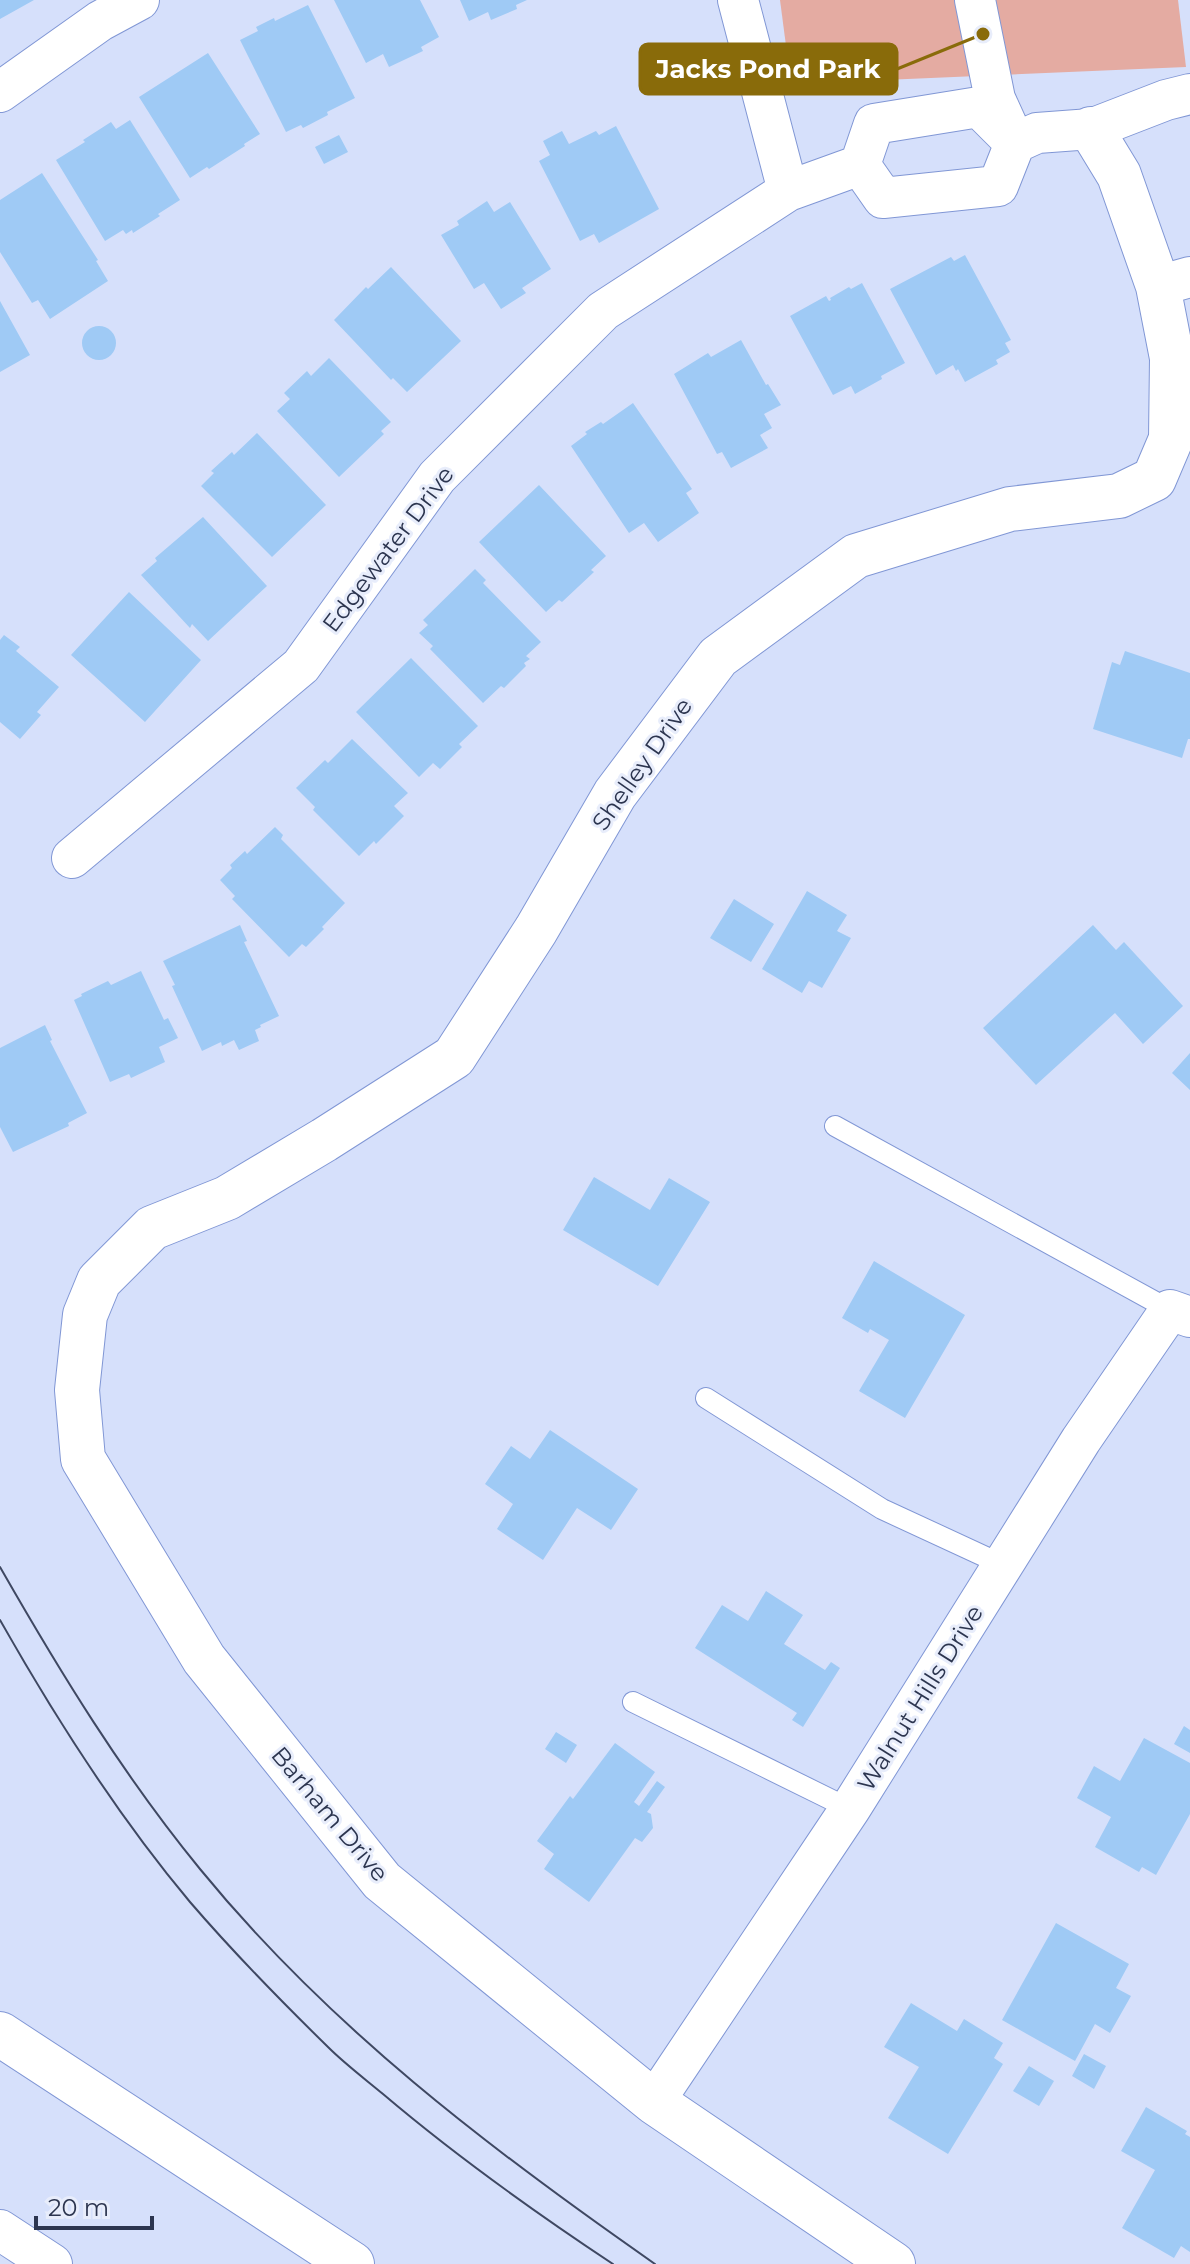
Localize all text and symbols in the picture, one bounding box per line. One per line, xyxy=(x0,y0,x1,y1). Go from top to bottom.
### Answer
callout: Jacks Pond Park xyxy=(640,44,897,94)
text: Jacks Pond Park xyxy=(654,53,882,85)
street label: Edgewater Drive xyxy=(316,460,460,638)
street label: Shelley Drive xyxy=(586,692,698,836)
street label: Walnut Hills Drive xyxy=(851,1600,989,1796)
street label: Barham Drive xyxy=(265,1741,395,1887)
scale bar xyxy=(36,2180,152,2230)
text: 20 m xyxy=(48,2193,109,2222)

